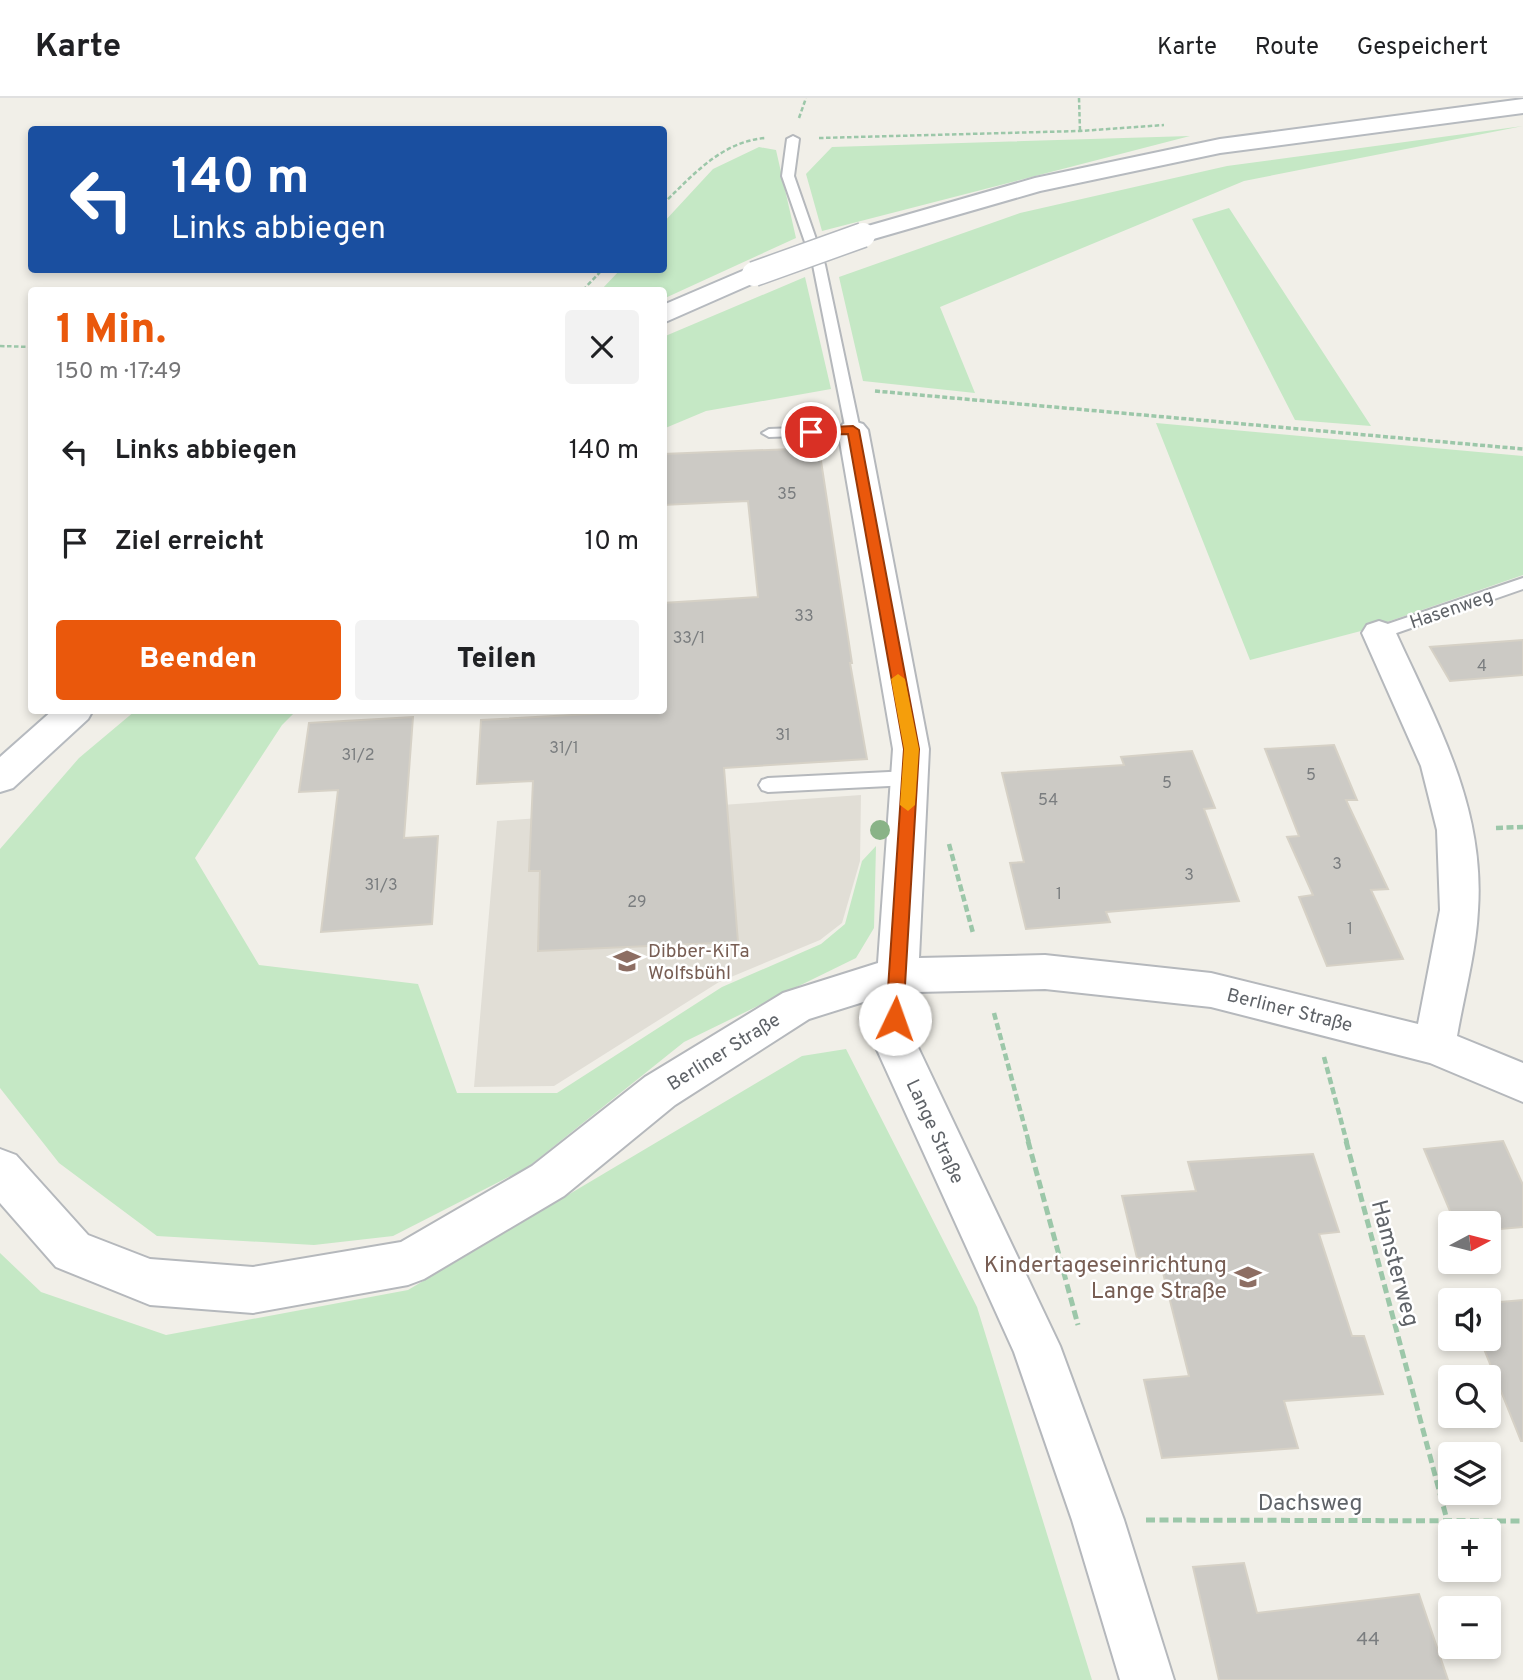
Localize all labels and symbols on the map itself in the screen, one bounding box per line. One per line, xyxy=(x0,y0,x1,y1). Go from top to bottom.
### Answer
pin xyxy=(781,402,841,462)
house number: 35 xyxy=(777,485,797,505)
street label: Hasenweg xyxy=(1407,584,1497,635)
house number: 33 xyxy=(794,607,814,627)
house number: 33/1 xyxy=(673,629,705,649)
house number: 4 xyxy=(1477,657,1487,677)
house number: 31 xyxy=(775,726,791,746)
house number: 31/1 xyxy=(549,739,579,759)
house number: 31/2 xyxy=(341,746,375,766)
house number: 5 xyxy=(1306,766,1316,786)
house number: 5 xyxy=(1162,774,1172,794)
house number: 54 xyxy=(1038,791,1058,811)
house number: 3 xyxy=(1332,855,1342,875)
house number: 3 xyxy=(1184,866,1194,886)
house number: 31/3 xyxy=(364,876,398,896)
house number: 1 xyxy=(1056,885,1062,905)
house number: 29 xyxy=(627,893,647,913)
house number: 1 xyxy=(1347,920,1353,940)
place label: Dibber-KiTa Wolfsbühl xyxy=(648,940,749,986)
school or university icon: Dibber-KiTa Wolfsbühl xyxy=(612,946,642,976)
position arrow xyxy=(858,982,932,1056)
street label: Berliner Straße xyxy=(1224,984,1355,1038)
street label: Berliner Straße xyxy=(663,1008,785,1097)
street label: Lange Straße xyxy=(900,1076,969,1188)
street label: Hamsterweg xyxy=(1363,1197,1424,1330)
north arrow xyxy=(1438,1211,1502,1274)
place label: Kindertageseinrichtung Lange Straße xyxy=(984,1252,1227,1307)
school or university icon: Kindertageseinrichtung Lange Straße xyxy=(1233,1262,1263,1292)
street label: Dachsweg xyxy=(1258,1490,1362,1519)
house number: 44 xyxy=(1356,1628,1380,1652)

